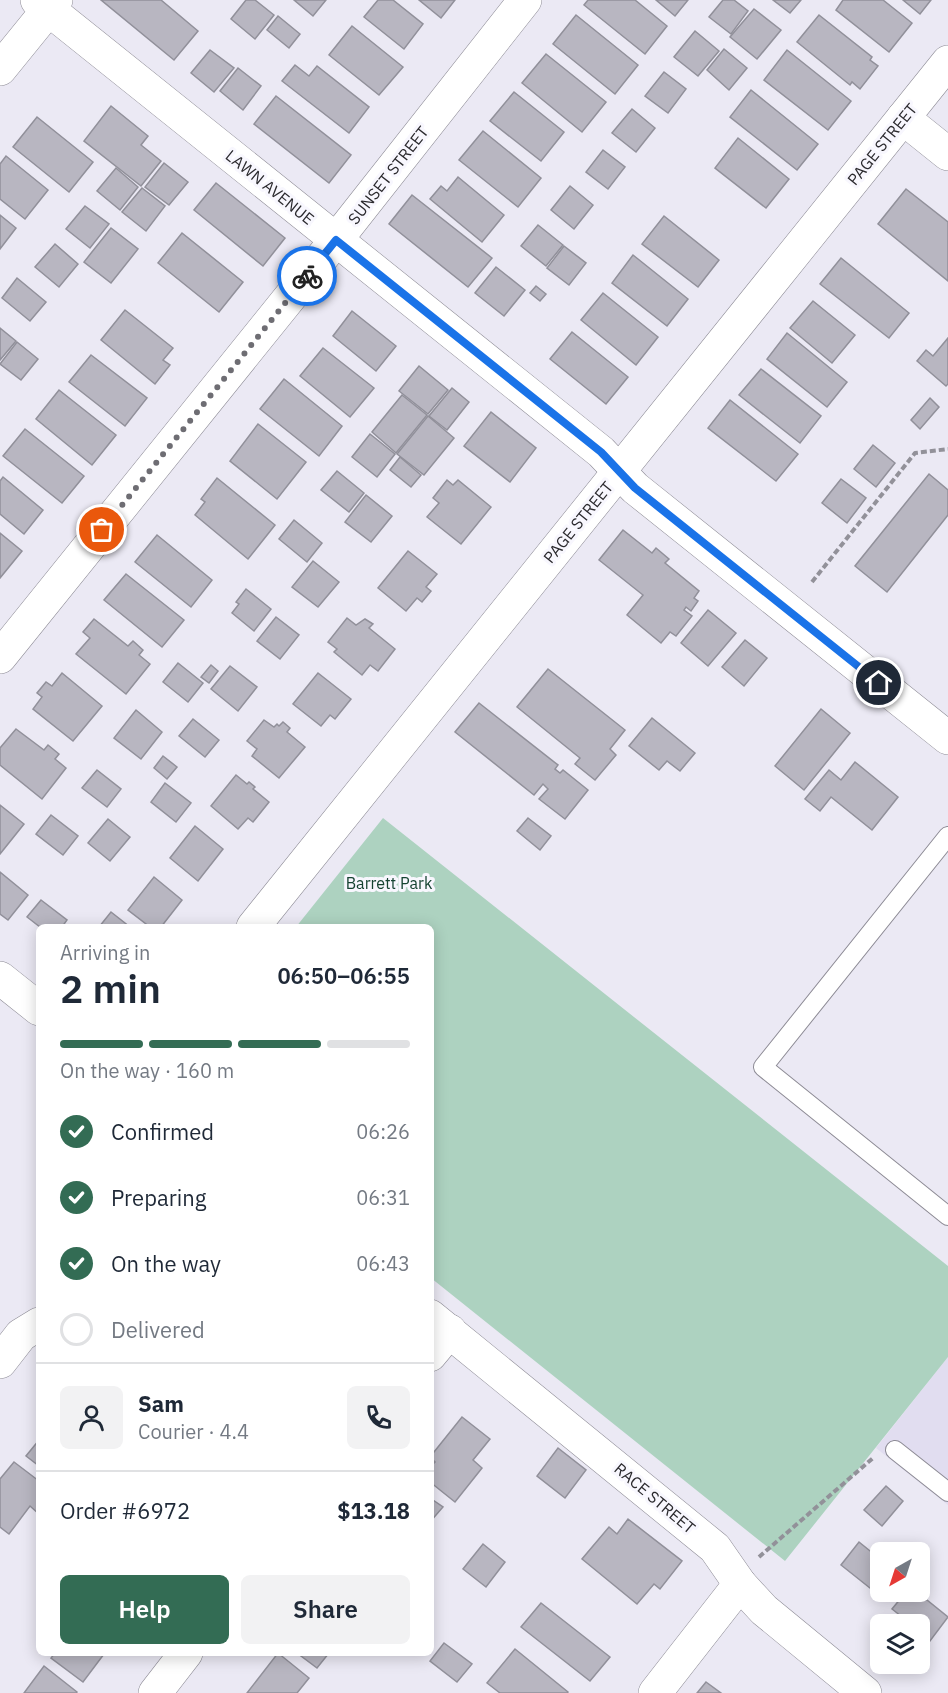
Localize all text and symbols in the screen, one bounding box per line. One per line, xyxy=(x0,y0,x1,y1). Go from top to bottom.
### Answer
street label: PAGE STREET xyxy=(843,99,921,189)
street label: SUNSET STREET xyxy=(343,122,433,228)
street label: LAWN AVENUE xyxy=(222,145,318,229)
courier xyxy=(277,246,337,306)
icon: bike xyxy=(291,260,324,293)
street label: PAGE STREET xyxy=(539,477,617,567)
pin xyxy=(76,504,127,555)
icon: bag xyxy=(85,513,118,546)
pin xyxy=(853,657,904,708)
icon: home xyxy=(862,666,895,699)
park label: Barrett Park xyxy=(346,873,433,893)
text: Arriving in xyxy=(60,939,150,966)
text: 06:50–06:55 xyxy=(277,961,410,990)
text: 2 min xyxy=(60,963,161,1014)
text: On the way · 160 m xyxy=(60,1057,234,1084)
icon: check xyxy=(60,1115,93,1148)
text: Confirmed xyxy=(111,1117,214,1146)
text: 06:26 xyxy=(356,1118,410,1145)
icon: check xyxy=(60,1181,93,1214)
text: Preparing xyxy=(111,1183,206,1212)
text: 06:31 xyxy=(356,1184,410,1211)
icon: check xyxy=(60,1247,93,1280)
text: On the way xyxy=(111,1249,221,1278)
text: 06:43 xyxy=(356,1250,410,1277)
text: Delivered xyxy=(111,1315,205,1344)
button: person xyxy=(60,1386,123,1449)
button: phone xyxy=(347,1386,410,1449)
text: Sam xyxy=(138,1389,184,1418)
text: Courier · 4.4 xyxy=(138,1418,249,1445)
street label: RACE STREET xyxy=(610,1458,700,1538)
text: Order #6972 xyxy=(60,1496,190,1525)
text: $13.18 xyxy=(337,1496,410,1525)
north arrow xyxy=(870,1542,930,1602)
map controls xyxy=(870,1542,930,1674)
button: Help xyxy=(60,1575,229,1644)
button: Share xyxy=(241,1575,410,1644)
button: layers xyxy=(870,1614,930,1674)

